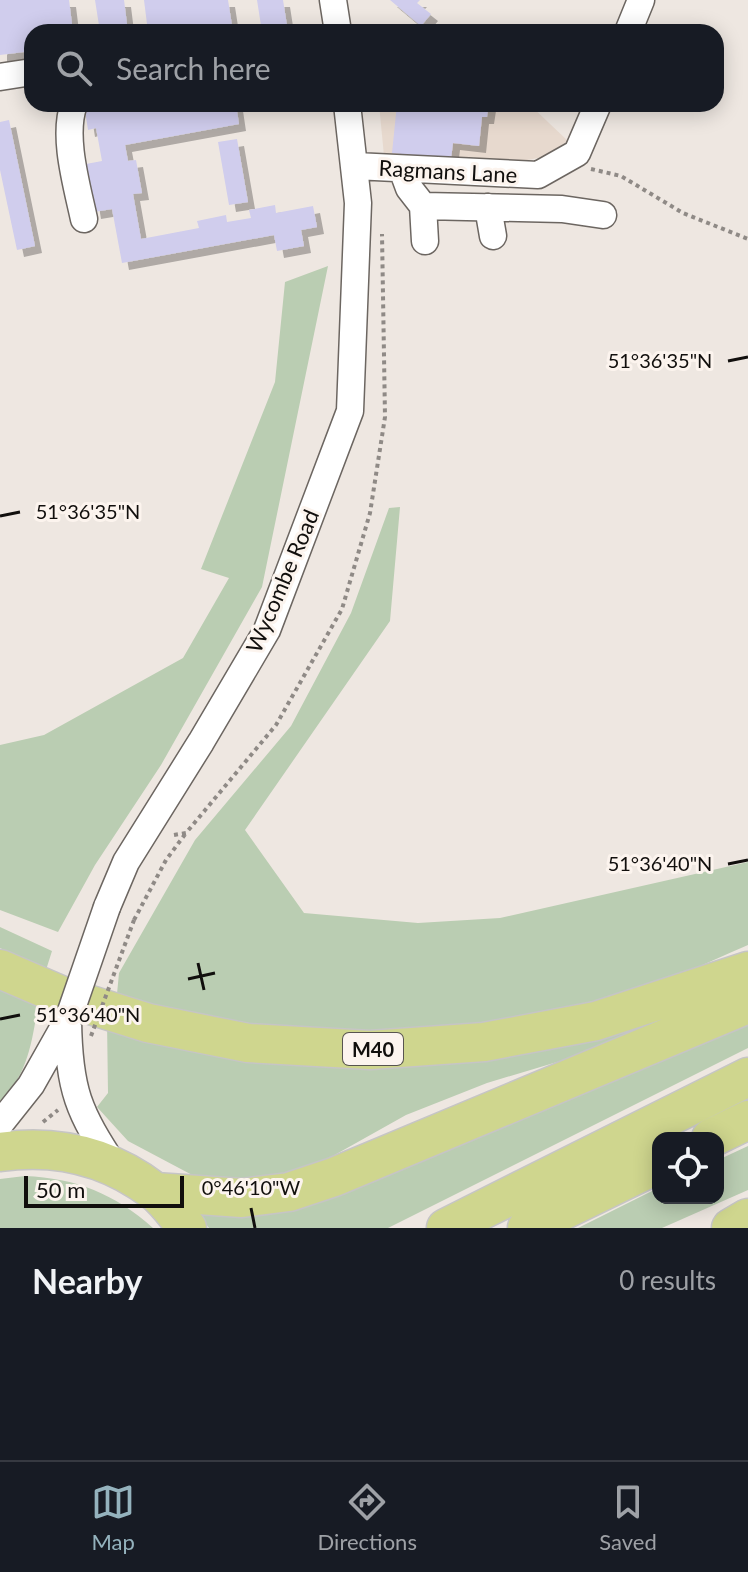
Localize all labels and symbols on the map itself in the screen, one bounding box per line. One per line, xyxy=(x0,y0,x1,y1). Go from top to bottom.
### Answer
street label: Ragmans Lane xyxy=(378,154,518,188)
text: 51°36'35"N xyxy=(608,348,712,372)
text: 51°36'35"N xyxy=(36,499,140,523)
street label: Wycombe Road xyxy=(240,505,324,657)
text: 51°36'40"N xyxy=(608,851,712,875)
text: 51°36'40"N xyxy=(36,1002,140,1026)
road number: M40 xyxy=(343,1033,403,1065)
scale bar xyxy=(24,1172,184,1208)
text: 0°46'10"W xyxy=(202,1175,301,1199)

